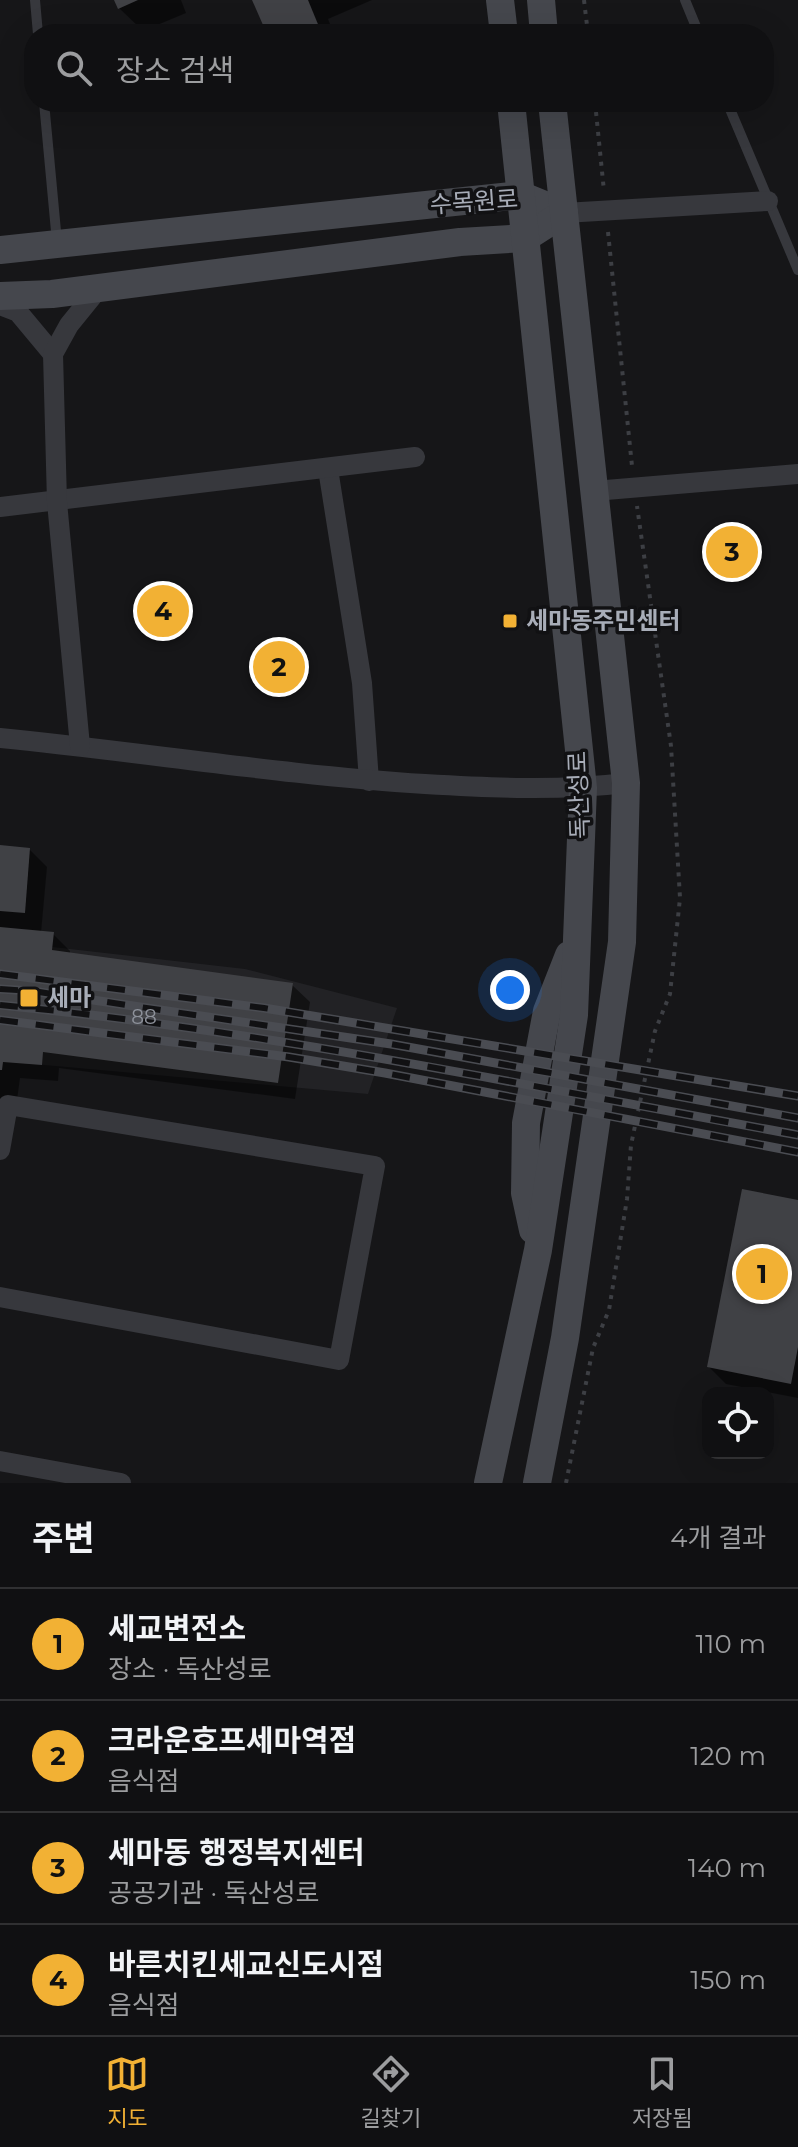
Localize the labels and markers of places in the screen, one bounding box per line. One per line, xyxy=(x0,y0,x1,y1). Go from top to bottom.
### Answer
pin: 3 xyxy=(706,522,758,582)
pin: 4 xyxy=(137,581,189,641)
place label: 세마동주민센터 xyxy=(526,606,681,635)
marker: 세마동주민센터 xyxy=(501,612,519,630)
pin: 2 xyxy=(253,637,305,697)
place label: 세마 xyxy=(47,983,91,1012)
marker: 세마 xyxy=(18,987,40,1009)
pin: 1 xyxy=(736,1244,788,1304)

